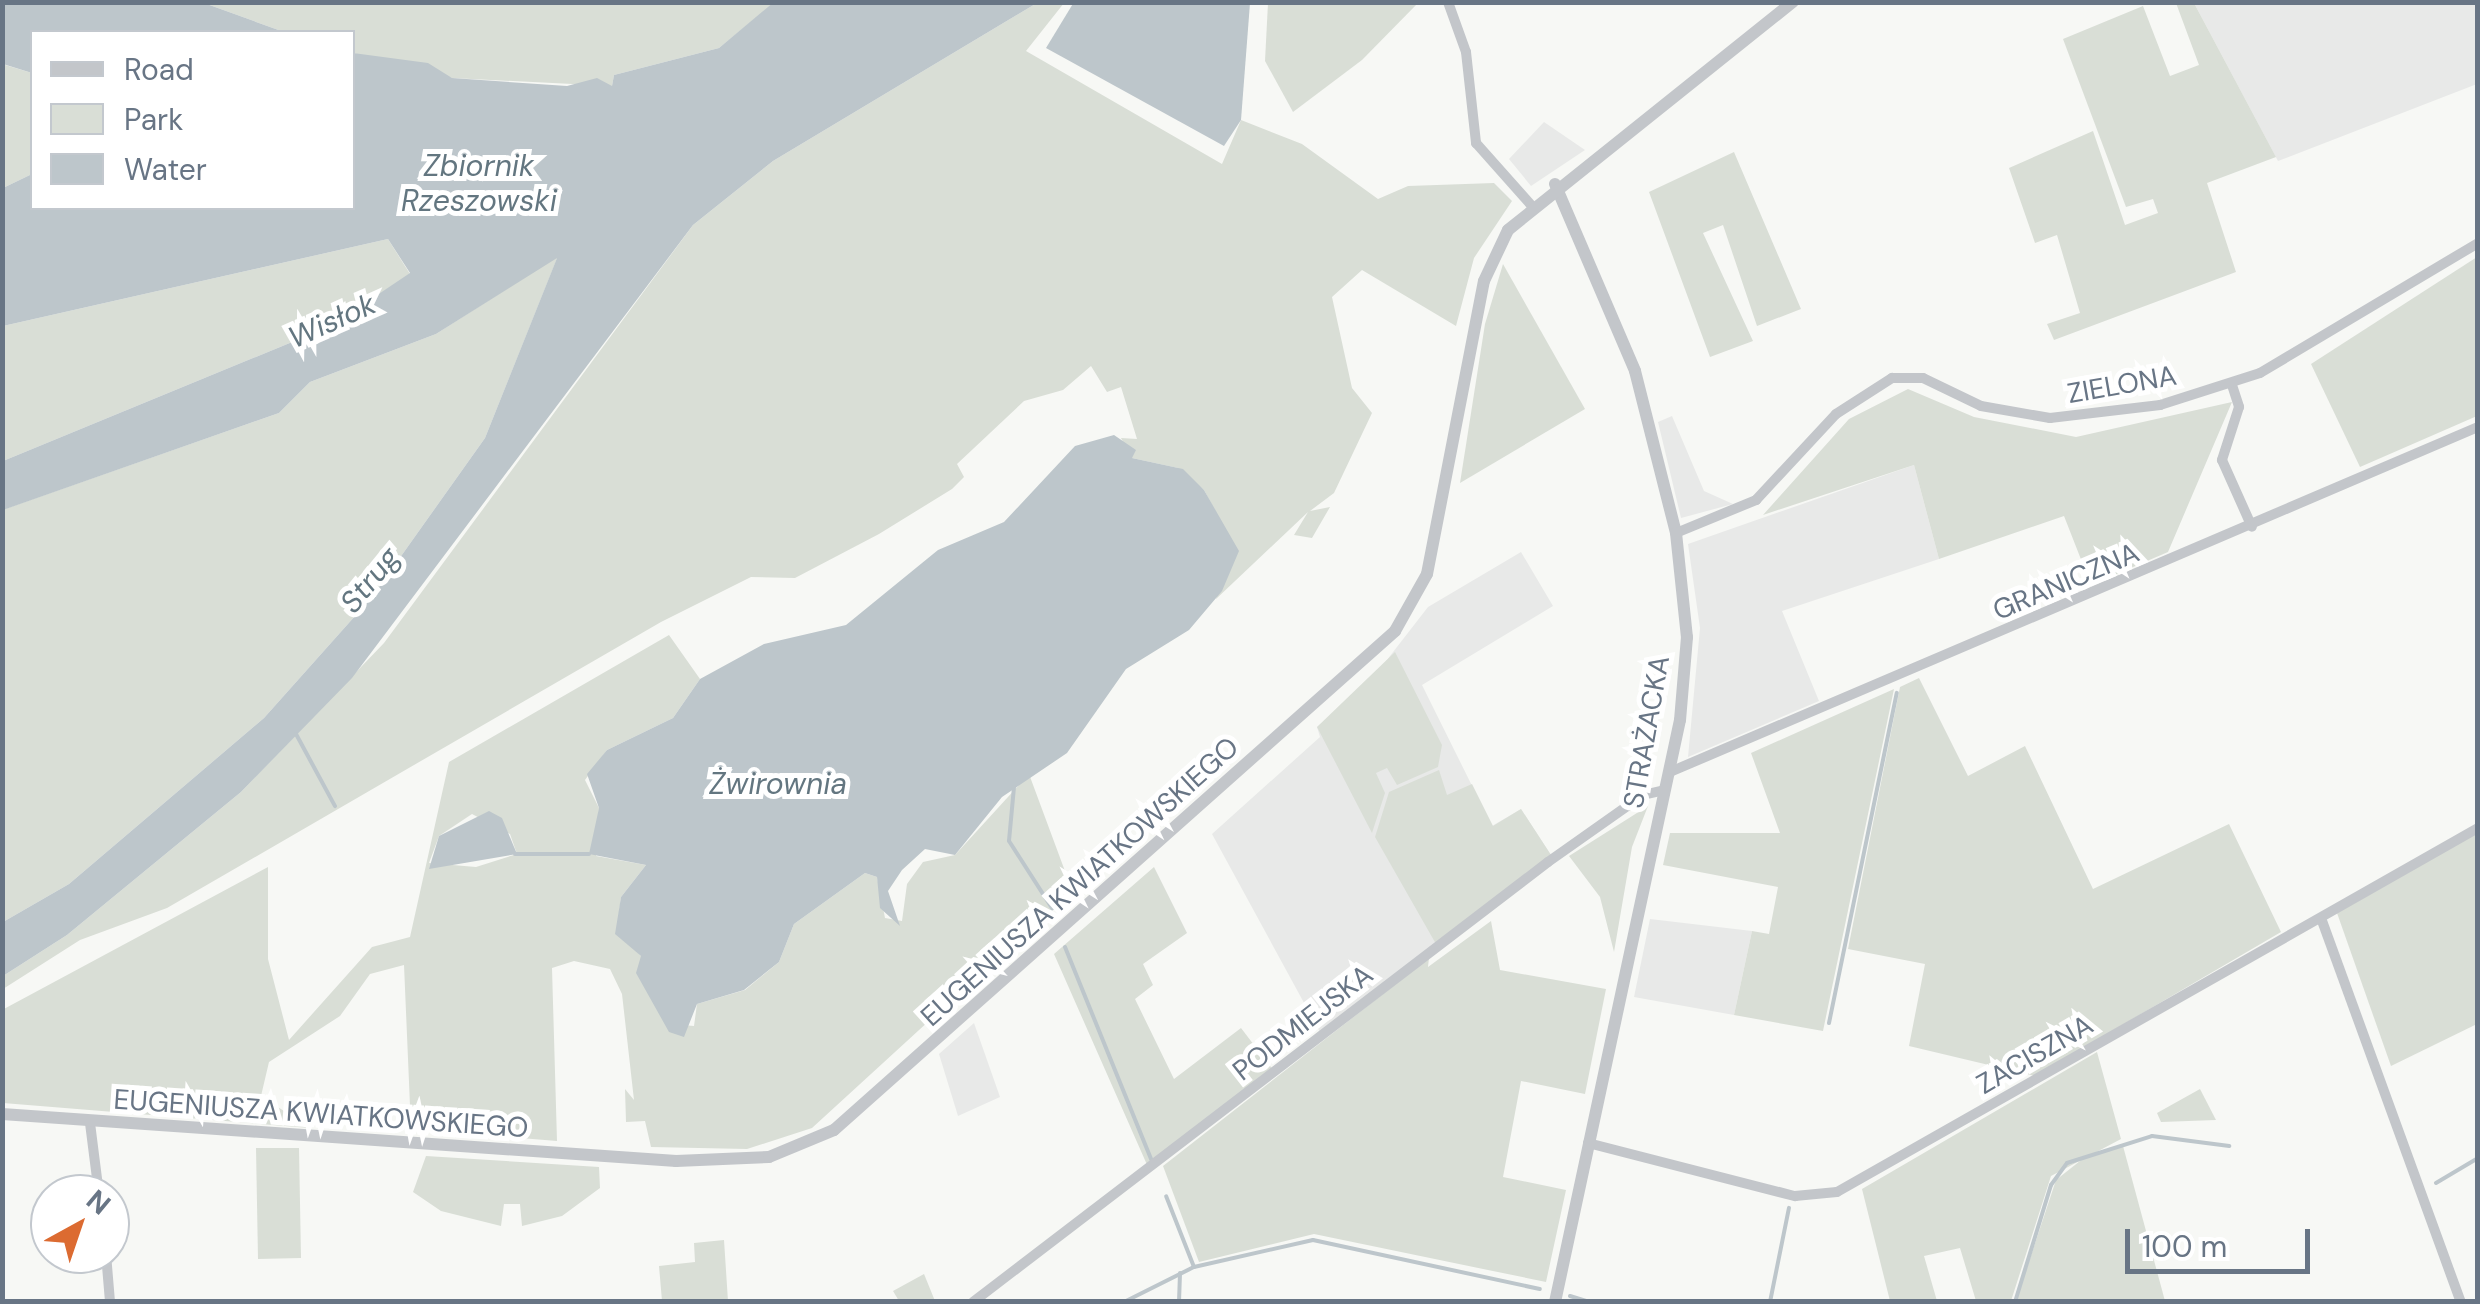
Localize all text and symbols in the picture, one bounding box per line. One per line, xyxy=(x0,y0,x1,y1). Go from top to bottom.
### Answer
legend xyxy=(30,30,355,210)
text: Road xyxy=(124,50,194,89)
text: Park xyxy=(124,100,183,139)
water label: Zbiornik Rzeszowski xyxy=(401,148,557,218)
text: Water xyxy=(124,150,207,189)
water label: Wisłok xyxy=(283,286,381,356)
street label: ZIELONA xyxy=(2065,359,2179,411)
street label: GRANICZNA xyxy=(1988,536,2144,628)
water label: Strug xyxy=(333,540,407,620)
street label: STRAŻACKA xyxy=(1617,653,1677,811)
street label: EUGENIUSZA KWIATKOWSKIEGO xyxy=(914,730,1246,1034)
water label: Żwirownia xyxy=(709,766,847,802)
street label: PODMIEJSKA xyxy=(1226,958,1380,1088)
street label: ZACISZNA xyxy=(1971,1008,2099,1102)
street label: EUGENIUSZA KWIATKOWSKIEGO xyxy=(113,1083,529,1145)
north arrow xyxy=(30,1174,130,1274)
text: N xyxy=(79,1181,118,1223)
scale bar xyxy=(2130,1209,2315,1271)
text: 100 m xyxy=(2142,1227,2227,1266)

